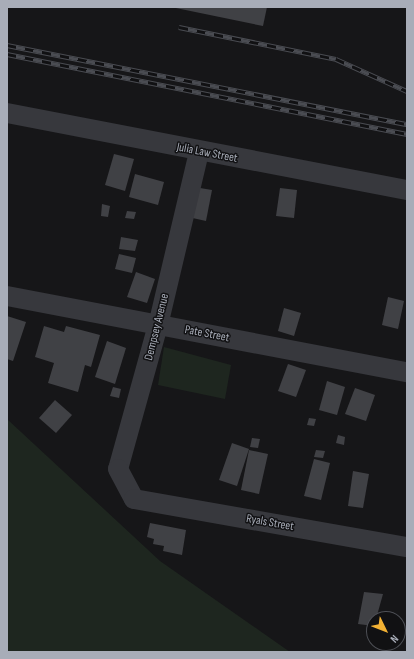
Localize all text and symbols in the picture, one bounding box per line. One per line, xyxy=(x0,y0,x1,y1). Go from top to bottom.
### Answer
street label: Julia Law Street xyxy=(175,140,239,166)
street label: Dempsey Avenue xyxy=(142,292,172,362)
street label: Pate Street xyxy=(183,323,231,345)
street label: Ryals Street xyxy=(245,512,295,534)
north arrow xyxy=(366,611,406,651)
text: N xyxy=(388,632,401,645)

